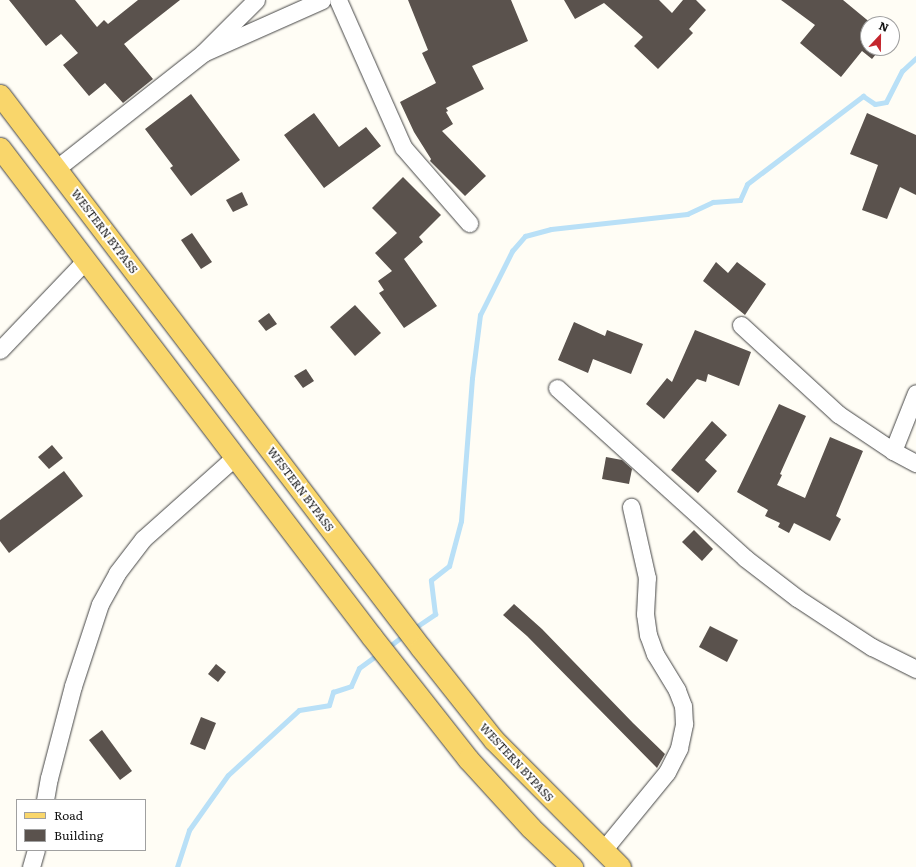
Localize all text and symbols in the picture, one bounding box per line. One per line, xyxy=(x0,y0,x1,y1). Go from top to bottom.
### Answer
north arrow xyxy=(860,16,900,56)
text: N xyxy=(877,17,891,35)
street label: WESTERN BYPASS xyxy=(69,186,141,276)
street label: WESTERN BYPASS xyxy=(265,444,337,534)
street label: WESTERN BYPASS xyxy=(477,720,557,804)
legend xyxy=(16,799,146,851)
text: Road xyxy=(54,806,83,824)
text: Building xyxy=(54,826,103,844)

